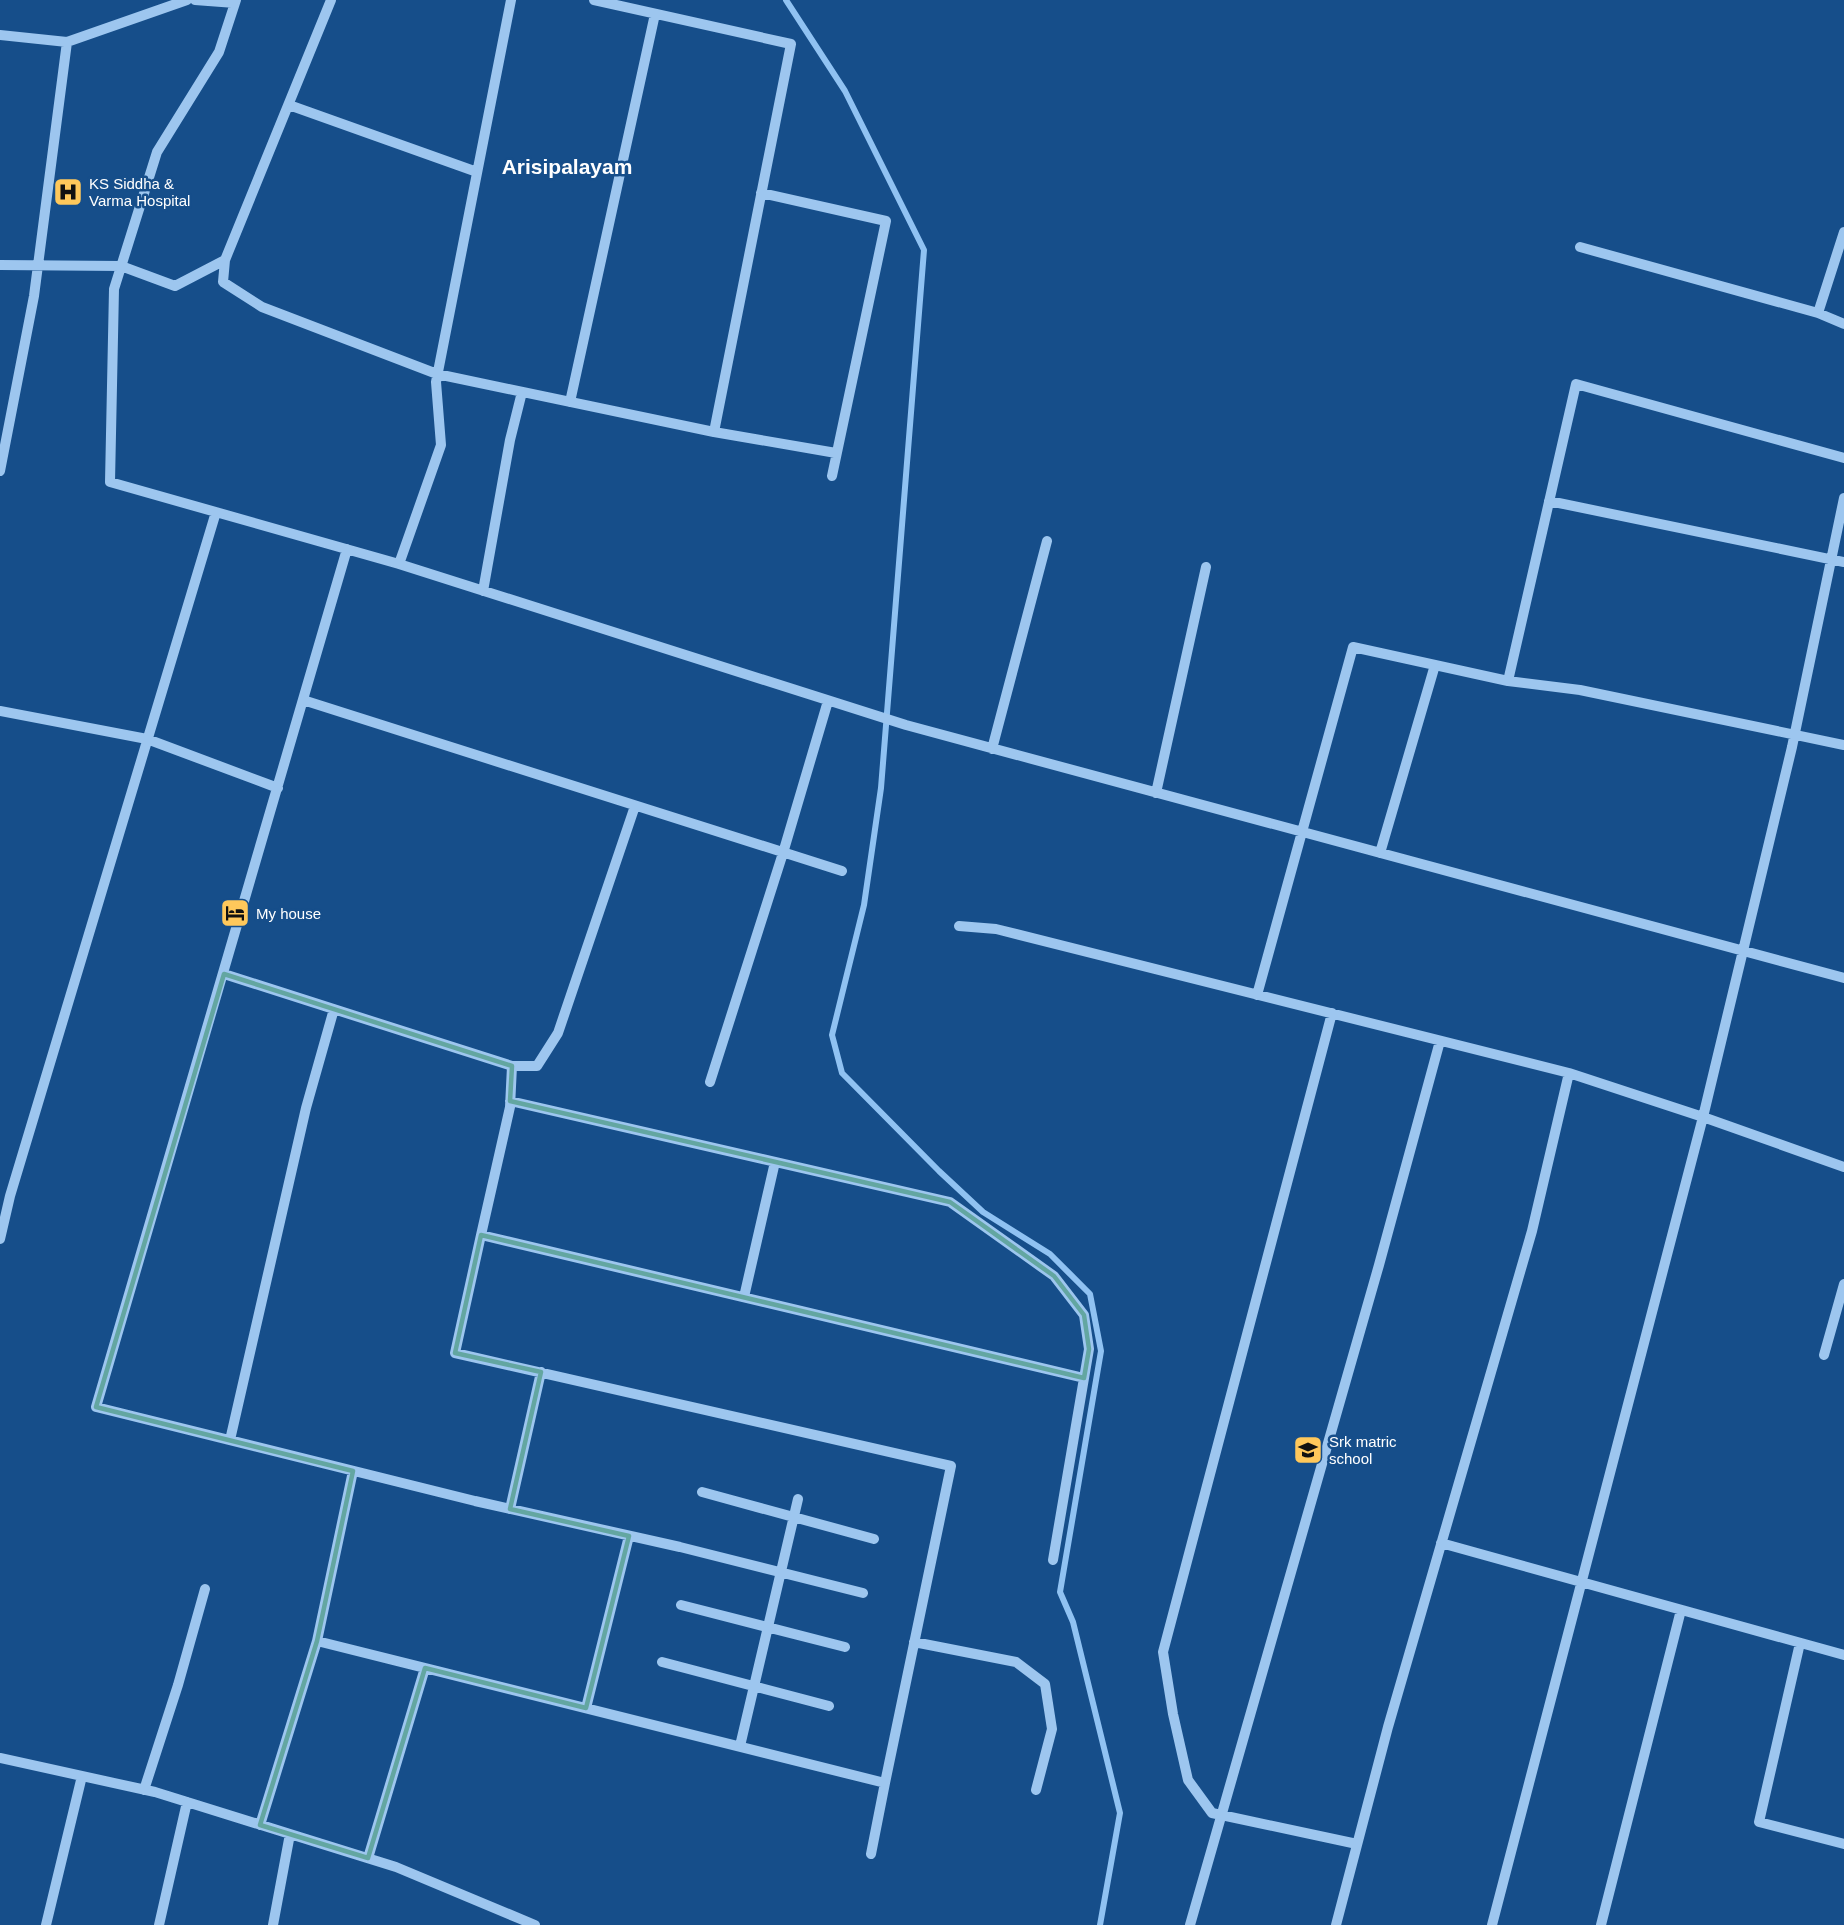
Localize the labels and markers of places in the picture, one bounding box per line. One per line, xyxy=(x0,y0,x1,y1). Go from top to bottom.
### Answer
place label: KS Siddha & Varma Hospital xyxy=(89,175,190,209)
hospital icon: KS Siddha & Varma Hospital xyxy=(52,176,84,208)
hotel icon: My house xyxy=(219,897,251,929)
place label: My house xyxy=(256,905,321,922)
place label: Srk matric school xyxy=(1329,1433,1397,1467)
school or university icon: Srk matric school xyxy=(1292,1434,1324,1466)

